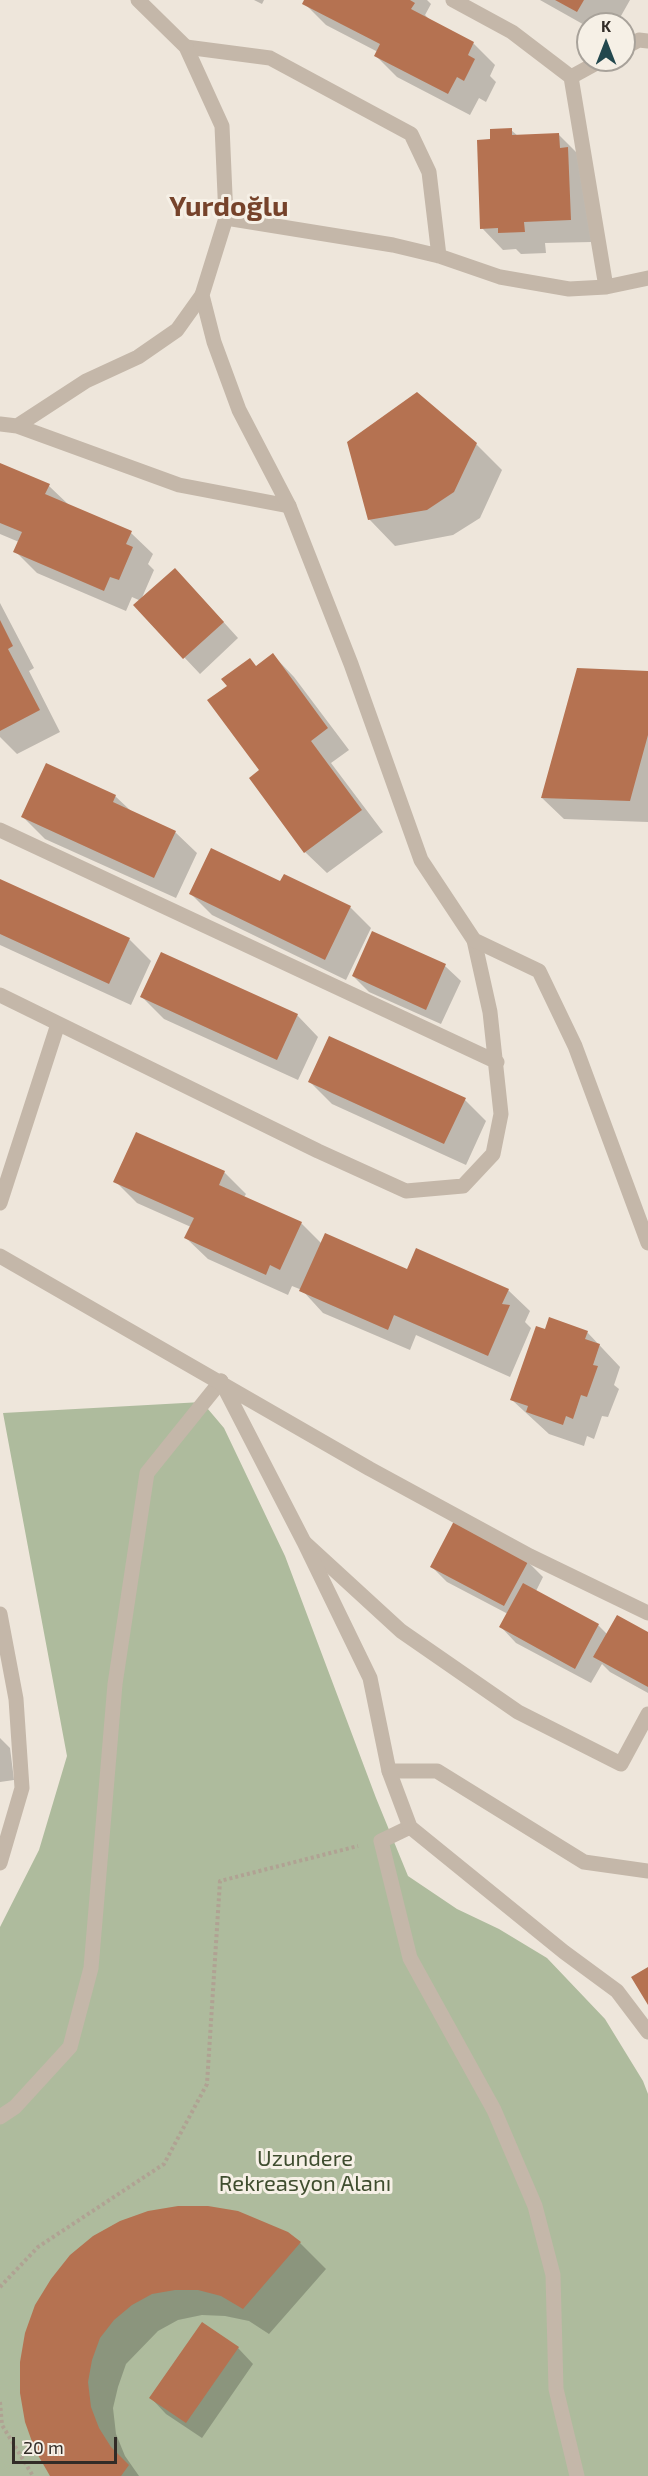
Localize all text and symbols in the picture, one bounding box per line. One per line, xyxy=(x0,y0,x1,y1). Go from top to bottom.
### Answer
north arrow xyxy=(576,12,636,72)
text: K xyxy=(601,16,611,35)
district label: Yurdoğlu xyxy=(169,190,289,224)
park label: Uzundere Rekreasyon Alanı xyxy=(219,2146,391,2198)
scale bar xyxy=(15,2425,120,2463)
text: 20 m xyxy=(23,2436,64,2458)

